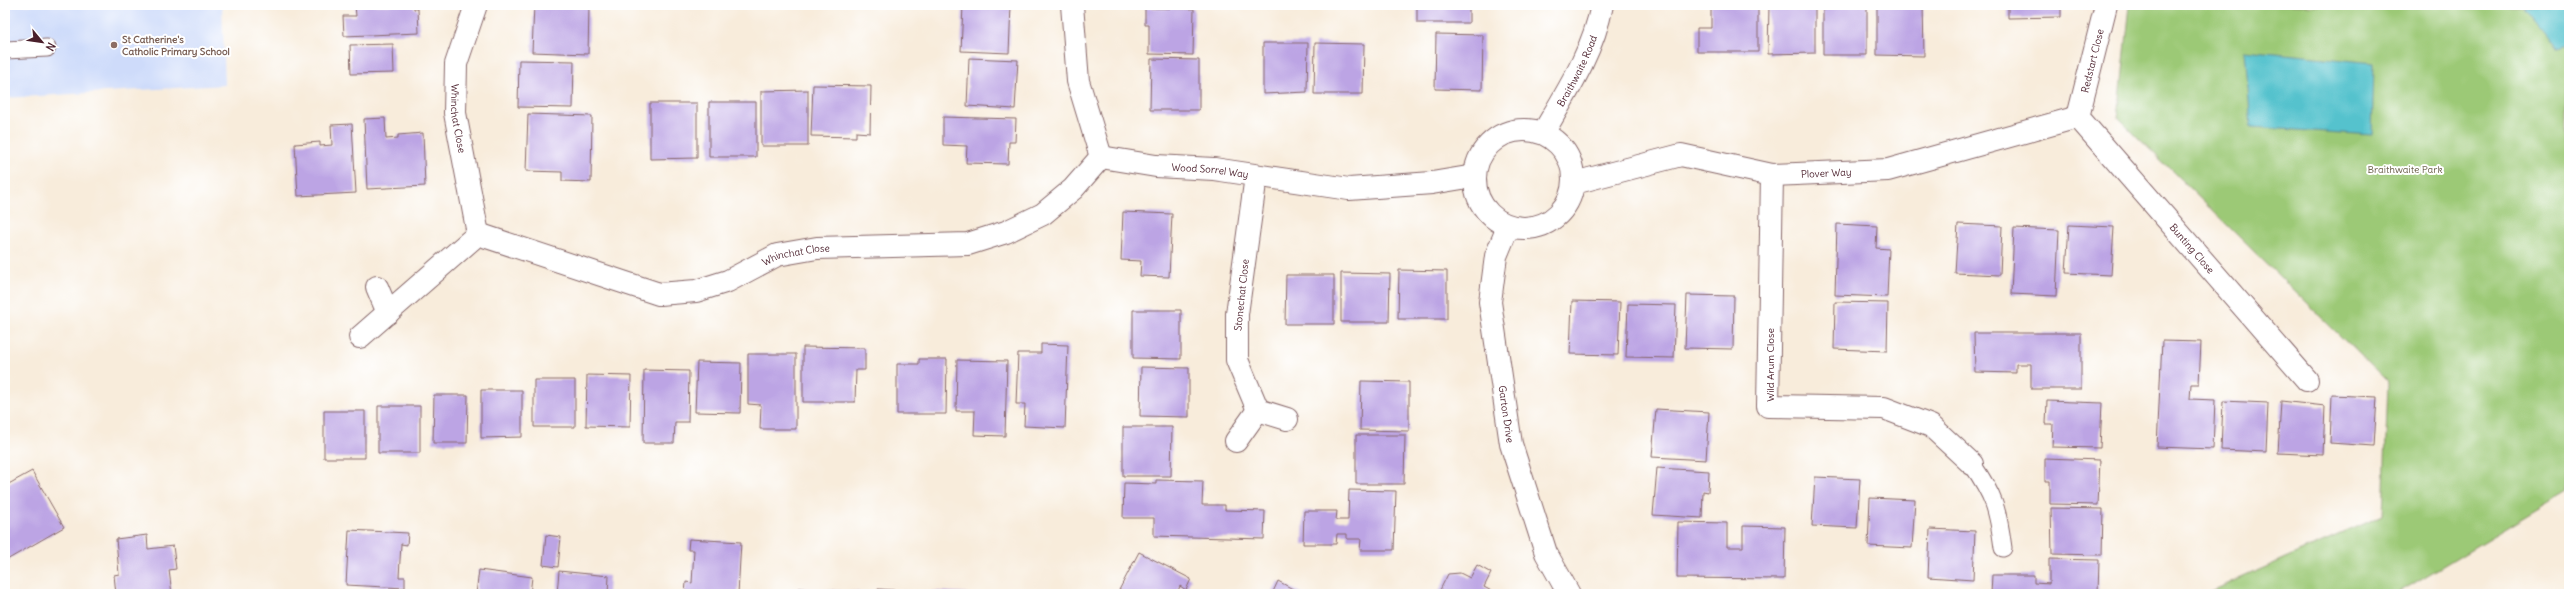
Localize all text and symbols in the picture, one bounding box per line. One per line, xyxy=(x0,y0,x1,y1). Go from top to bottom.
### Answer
north arrow xyxy=(22,22,62,62)
street label: Redstart Close xyxy=(2078,28,2107,94)
place label: St Catherine's Catholic Primary School xyxy=(122,33,230,58)
street label: Braithwaite Road xyxy=(1554,33,1600,109)
text: N xyxy=(43,40,59,54)
marker: St Catherine's Catholic Primary School xyxy=(109,40,119,50)
street label: Whinchat Close xyxy=(448,84,468,154)
street label: Wood Sorrel Way xyxy=(1171,161,1249,181)
park label: Braithwaite Park xyxy=(2367,163,2443,176)
street label: Plover Way xyxy=(1801,166,1852,181)
street label: Bunting Close xyxy=(2167,221,2217,276)
street label: Whinchat Close xyxy=(760,242,830,269)
street label: Stonechat Close xyxy=(1231,258,1252,332)
street label: Wild Arum Close xyxy=(1764,328,1777,402)
street label: Garton Drive xyxy=(1495,384,1517,444)

